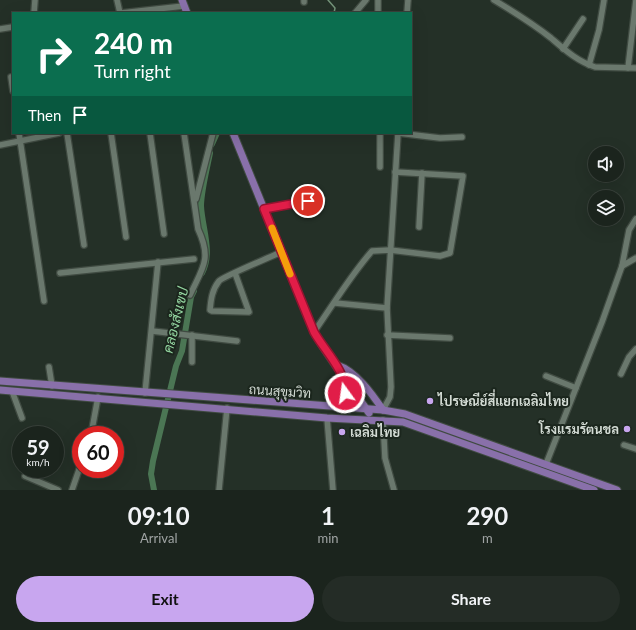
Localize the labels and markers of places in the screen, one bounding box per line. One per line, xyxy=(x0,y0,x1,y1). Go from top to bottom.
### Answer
pin xyxy=(291,184,325,218)
place label: ไปรษณีย์สี่แยกเฉลิมไทย xyxy=(437,389,569,409)
marker: ไปรษณีย์สี่แยกเฉลิมไทย xyxy=(425,396,435,406)
place label: โรงแรมรัตนชล xyxy=(538,420,619,437)
place label: เฉลิมไทย xyxy=(350,423,400,440)
marker: โรงแรมรัตนชล xyxy=(622,424,632,434)
marker: เฉลิมไทย xyxy=(337,427,347,437)

